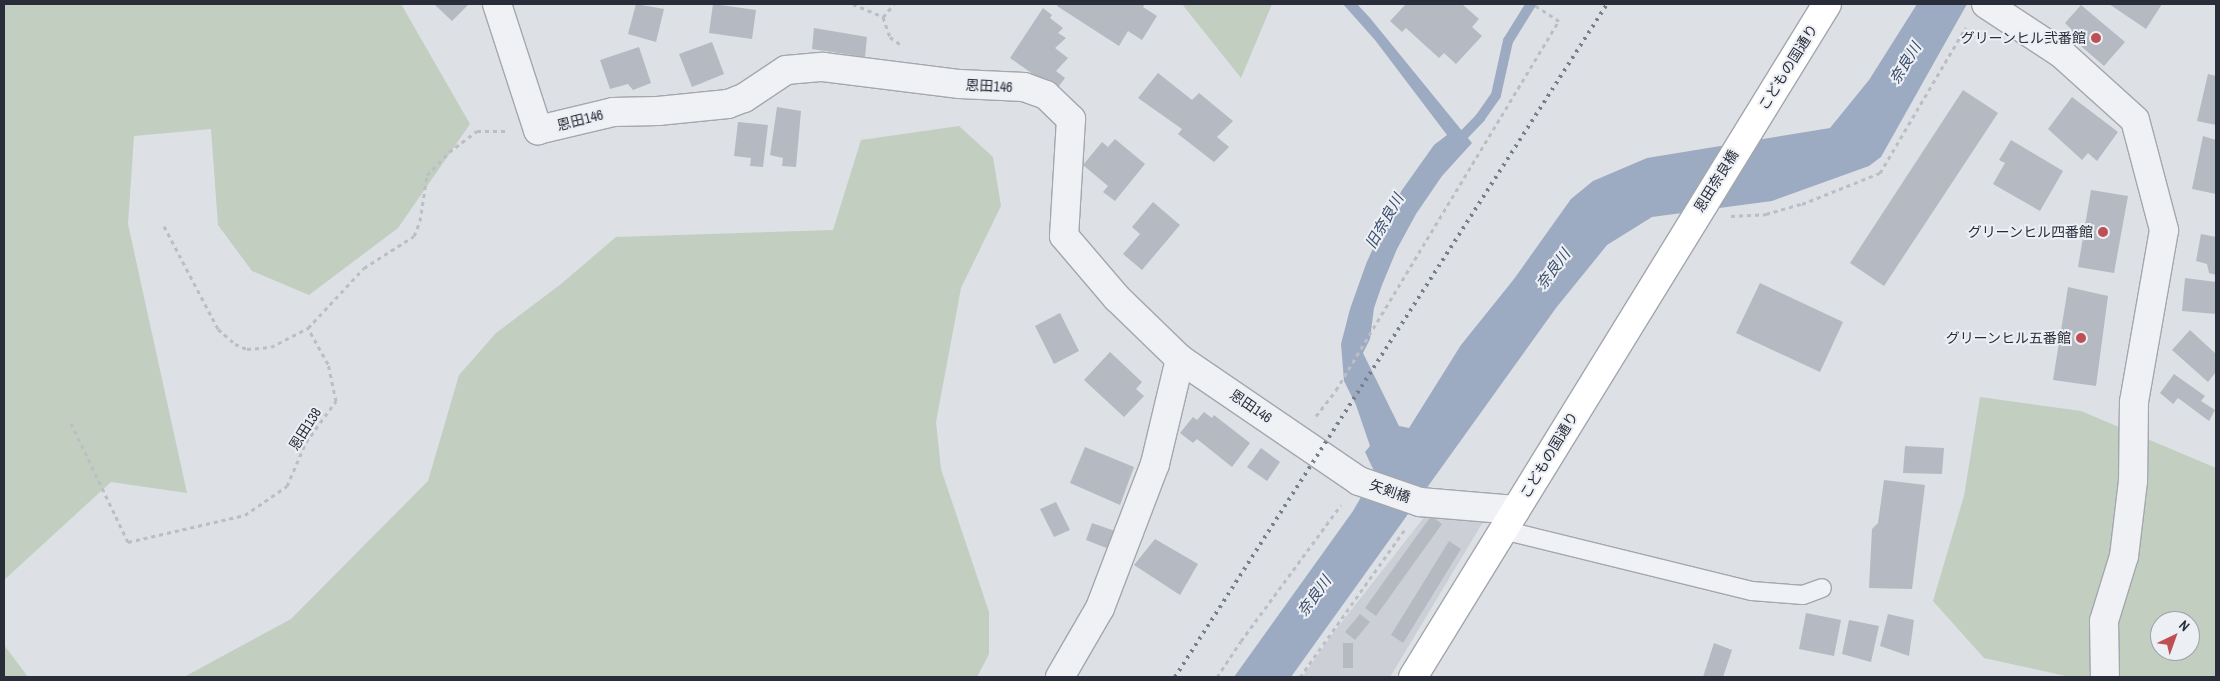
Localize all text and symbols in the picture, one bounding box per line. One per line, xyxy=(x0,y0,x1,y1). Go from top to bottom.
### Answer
street label: こどもの国通り xyxy=(1755,21,1821,113)
place label: グリーンヒル弐番館 xyxy=(1960,30,2086,46)
marker: グリーンヒル弐番館 xyxy=(2090,32,2102,44)
water label: 奈良川 xyxy=(1885,39,1925,87)
street label: 恩田146 xyxy=(965,76,1013,96)
street label: 恩田146 xyxy=(555,106,605,134)
street label: 恩田奈良橋 xyxy=(1690,147,1742,215)
water label: 旧奈良川 xyxy=(1361,191,1407,251)
place label: グリーンヒル四番館 xyxy=(1967,224,2093,240)
marker: グリーンヒル四番館 xyxy=(2097,226,2109,238)
water label: 奈良川 xyxy=(1532,246,1574,292)
place label: グリーンヒル五番館 xyxy=(1945,330,2071,346)
marker: グリーンヒル五番館 xyxy=(2075,332,2087,344)
street label: 恩田146 xyxy=(1227,386,1275,426)
street label: 恩田138 xyxy=(285,405,325,453)
street label: こどもの国通り xyxy=(1517,409,1581,501)
street label: 矢剣橋 xyxy=(1367,476,1413,506)
water label: 奈良川 xyxy=(1293,573,1335,619)
north arrow xyxy=(2150,611,2200,661)
text: N xyxy=(2175,616,2193,635)

